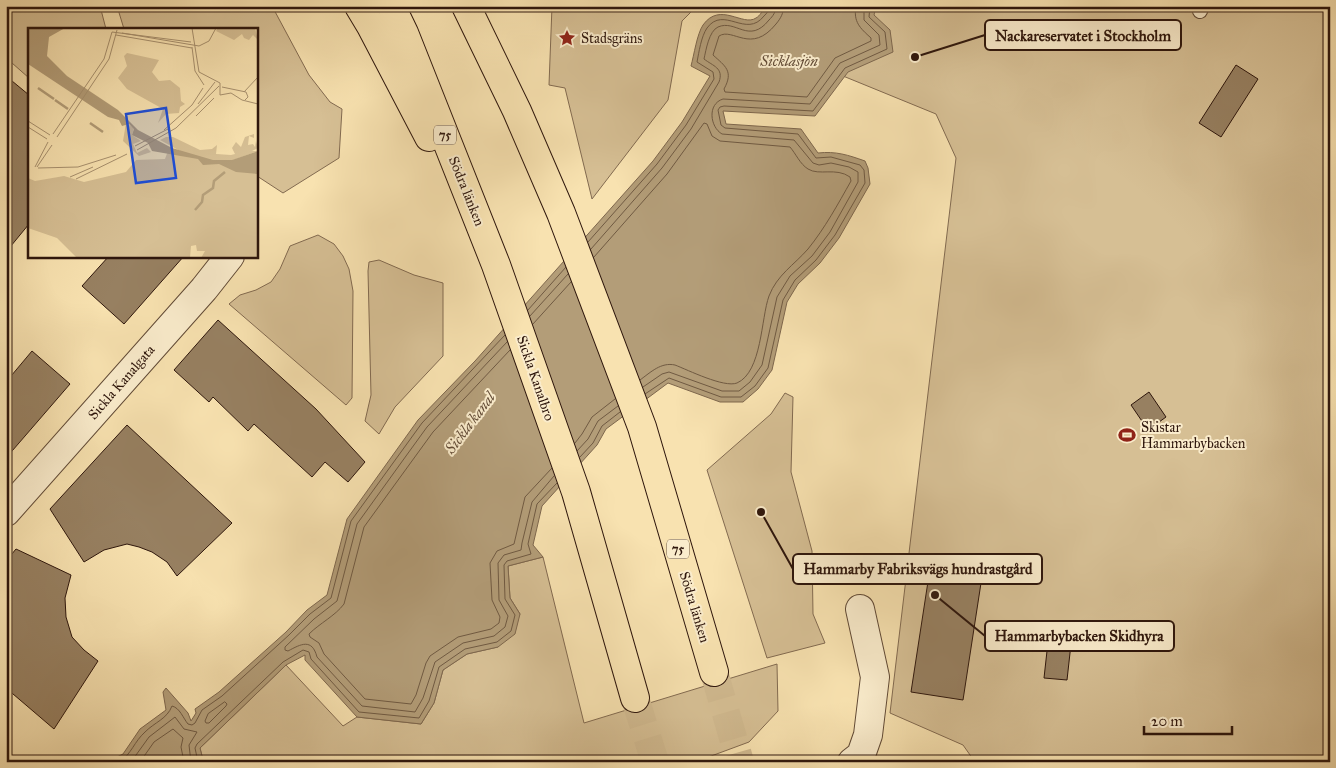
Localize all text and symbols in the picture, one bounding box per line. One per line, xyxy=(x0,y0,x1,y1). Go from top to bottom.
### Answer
callout: Nackareservatet i Stockholm xyxy=(985,20,1181,50)
text: Nackareservatet i Stockholm xyxy=(995,27,1171,45)
inset map xyxy=(28,28,258,258)
place icon: Stadsgräns xyxy=(557,28,577,48)
place label: Stadsgräns xyxy=(581,30,642,47)
water label: Sicklasjön xyxy=(759,52,818,70)
road number: 75 xyxy=(434,126,456,144)
street label: Södra länken xyxy=(445,154,488,229)
street label: Sickla Kanalbro xyxy=(513,333,558,423)
street label: Sickla Kanalgata xyxy=(84,341,158,423)
water label: Sickla kanal xyxy=(441,387,500,458)
place label: Skistar Hammarbybacken xyxy=(1141,419,1246,452)
sports icon: Skistar Hammarbybacken xyxy=(1117,425,1137,445)
road number: 75 xyxy=(667,540,689,558)
callout: Hammarby Fabriksvägs hundrastgård xyxy=(793,554,1042,584)
text: Hammarby Fabriksvägs hundrastgård xyxy=(803,560,1033,579)
street label: Södra länken xyxy=(676,570,714,645)
callout: Hammarbybacken Skidhyra xyxy=(985,621,1174,651)
text: Hammarbybacken Skidhyra xyxy=(994,627,1164,646)
scale bar xyxy=(1144,703,1231,735)
text: 20 m xyxy=(1151,712,1183,730)

